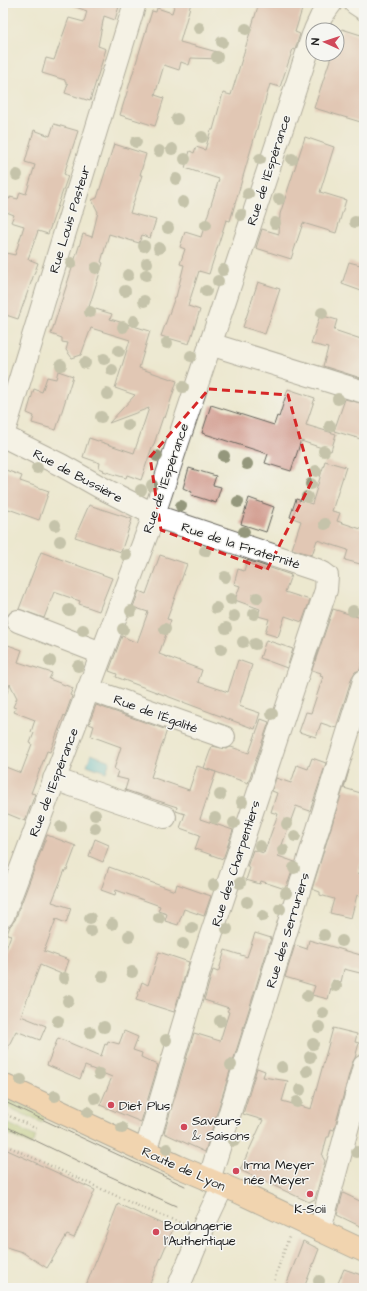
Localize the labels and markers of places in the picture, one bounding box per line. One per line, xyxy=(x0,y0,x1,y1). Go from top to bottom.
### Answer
place label: Diet Plus xyxy=(119,1097,171,1115)
marker: Diet Plus xyxy=(106,1100,116,1110)
place label: Saveurs & Saisons xyxy=(192,1112,250,1145)
marker: Saveurs & Saisons xyxy=(179,1122,189,1132)
place label: Irma Meyer née Meyer xyxy=(244,1156,314,1190)
marker: Irma Meyer née Meyer xyxy=(231,1166,241,1176)
marker: K-Soii xyxy=(305,1189,315,1199)
place label: K-Soii xyxy=(294,1200,326,1218)
place label: Boulangerie l'Authentique xyxy=(164,1217,236,1250)
marker: Boulangerie l'Authentique xyxy=(151,1227,161,1237)

